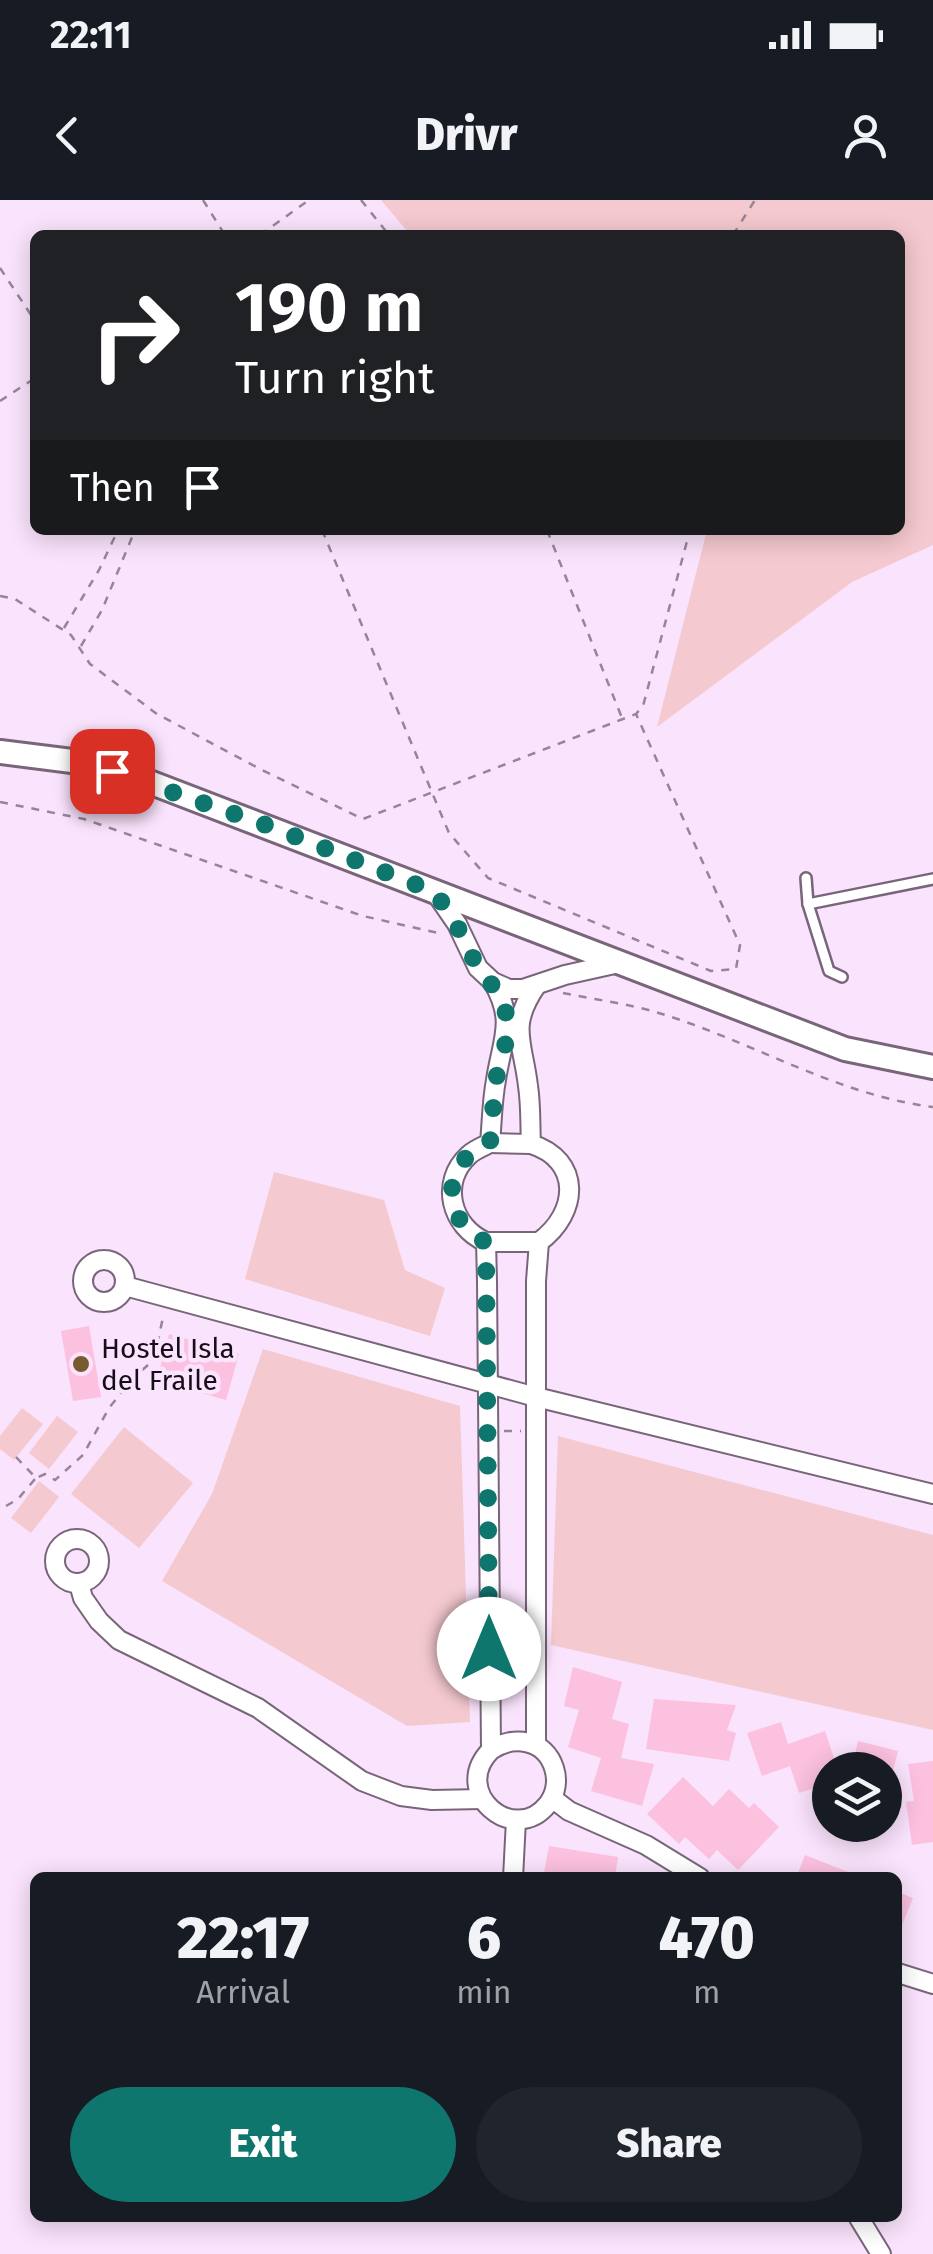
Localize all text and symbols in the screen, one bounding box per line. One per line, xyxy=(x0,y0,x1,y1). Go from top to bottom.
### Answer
text: 22:11 xyxy=(50,12,132,58)
icon: back xyxy=(40,108,95,163)
text: Drivr xyxy=(416,108,517,162)
icon: person xyxy=(838,108,893,163)
text: 190 m xyxy=(235,266,423,350)
icon: right xyxy=(70,270,200,400)
text: Turn right xyxy=(235,351,434,405)
icon: arrive xyxy=(175,460,230,515)
text: Then xyxy=(70,465,155,511)
pin xyxy=(70,729,155,814)
icon: arrive xyxy=(85,744,140,799)
place label: Hostel Isla del Fraile xyxy=(101,1332,235,1397)
marker: Hostel Isla del Fraile xyxy=(70,1353,92,1375)
position arrow xyxy=(437,1597,541,1701)
map controls xyxy=(812,1752,902,1842)
button: layers xyxy=(812,1752,902,1842)
text: 22:17 xyxy=(177,1902,309,1974)
text: 6 xyxy=(467,1902,501,1974)
text: 470 xyxy=(659,1902,755,1974)
text: Arrival xyxy=(196,1973,290,2011)
text: min xyxy=(456,1973,511,2011)
text: m xyxy=(693,1973,720,2011)
button: Exit xyxy=(70,2087,456,2202)
button: Share xyxy=(476,2087,862,2202)

